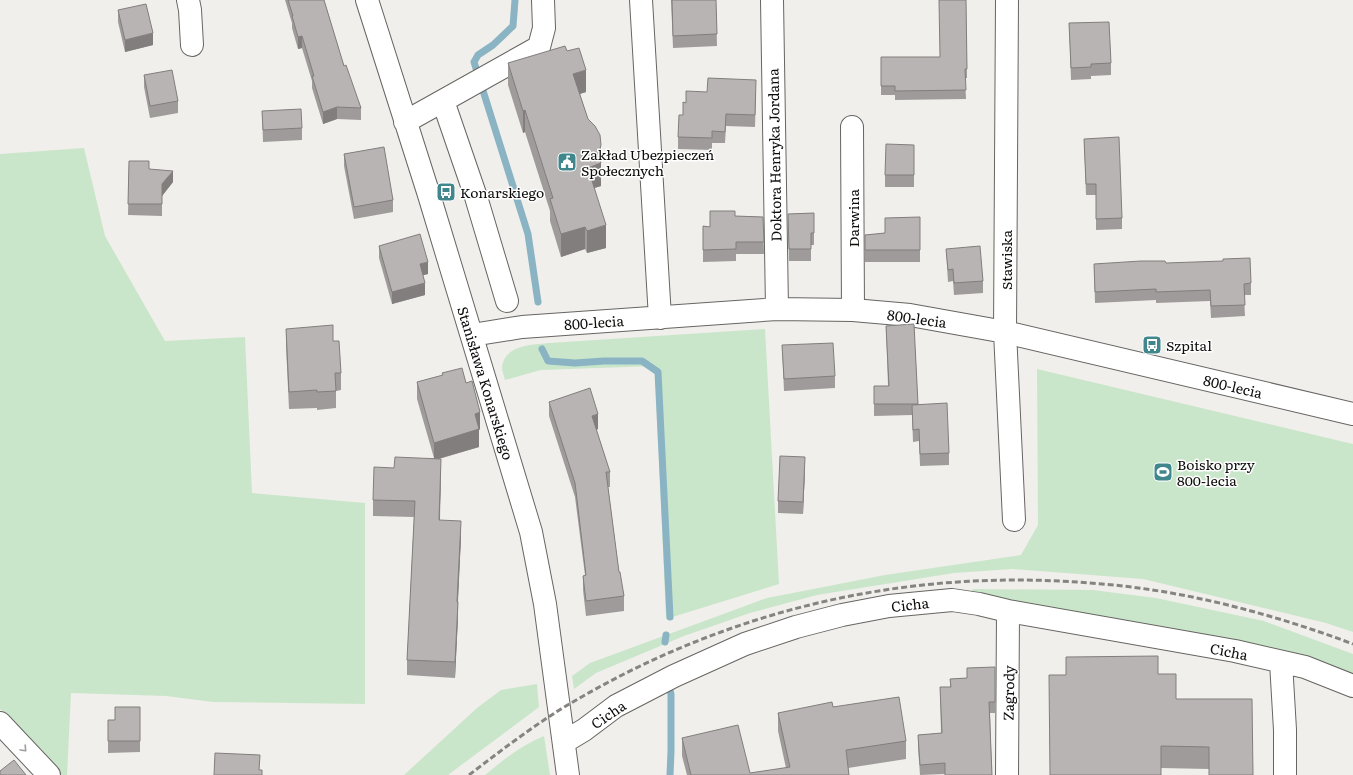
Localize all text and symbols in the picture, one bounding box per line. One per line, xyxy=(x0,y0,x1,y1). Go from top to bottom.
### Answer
street label: Doktora Henryka Jordana xyxy=(762,68,786,242)
place label: Zakład Ubezpieczeń Społecznych xyxy=(581,144,714,180)
public building icon: Zakład Ubezpieczeń Społecznych xyxy=(556,151,578,173)
bus stop icon: Konarskiego xyxy=(435,181,457,203)
place label: Konarskiego xyxy=(460,182,544,202)
street label: Darwina xyxy=(843,188,863,247)
street label: Stawiska xyxy=(996,230,1016,290)
street label: Stanisława Konarskiego xyxy=(453,304,519,462)
street label: 800-lecia xyxy=(886,304,948,332)
street label: 800-lecia xyxy=(563,310,625,334)
bus stop icon: Szpital xyxy=(1141,334,1163,356)
place label: Szpital xyxy=(1166,335,1212,355)
street label: 800-lecia xyxy=(1202,370,1265,403)
place label: Boisko przy 800-lecia xyxy=(1177,454,1256,490)
sports icon: Boisko przy 800-lecia xyxy=(1152,461,1174,483)
street label: Cicha xyxy=(890,592,930,616)
street label: Cicha xyxy=(1208,638,1250,665)
street label: Zagrody xyxy=(998,664,1018,721)
street label: Cicha xyxy=(587,695,630,733)
one-way arrow xyxy=(20,744,27,752)

